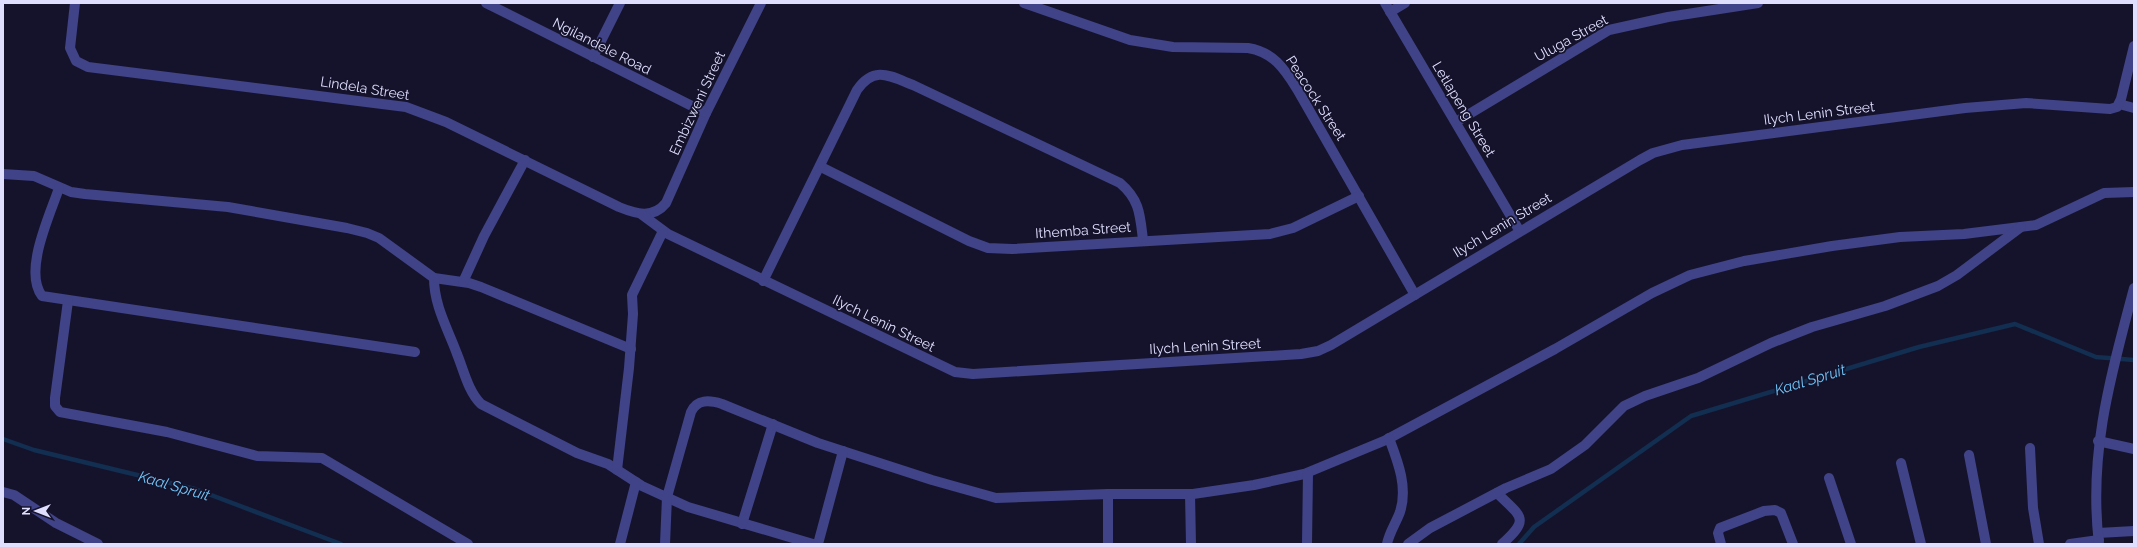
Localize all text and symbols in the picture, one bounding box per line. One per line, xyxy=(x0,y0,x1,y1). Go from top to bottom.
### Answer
street label: Uluga Street xyxy=(1532,11,1611,65)
street label: Ngilandele Road xyxy=(550,14,654,78)
street label: Embizweni Street xyxy=(666,48,728,158)
street label: Peacock Street xyxy=(1283,53,1350,144)
street label: Letlapeng Street xyxy=(1429,58,1499,160)
street label: Lindela Street xyxy=(319,73,411,103)
street label: Ilych Lenin Street xyxy=(1763,98,1876,128)
street label: Ilych Lenin Street xyxy=(1450,189,1554,261)
street label: Ithemba Street xyxy=(1035,219,1132,241)
street label: Ilych Lenin Street xyxy=(830,291,938,355)
street label: Ilych Lenin Street xyxy=(1149,335,1262,357)
water label: Kaal Spruit xyxy=(1772,361,1848,399)
water label: Kaal Spruit xyxy=(136,467,212,505)
north arrow xyxy=(16,491,56,531)
text: N xyxy=(20,507,33,515)

